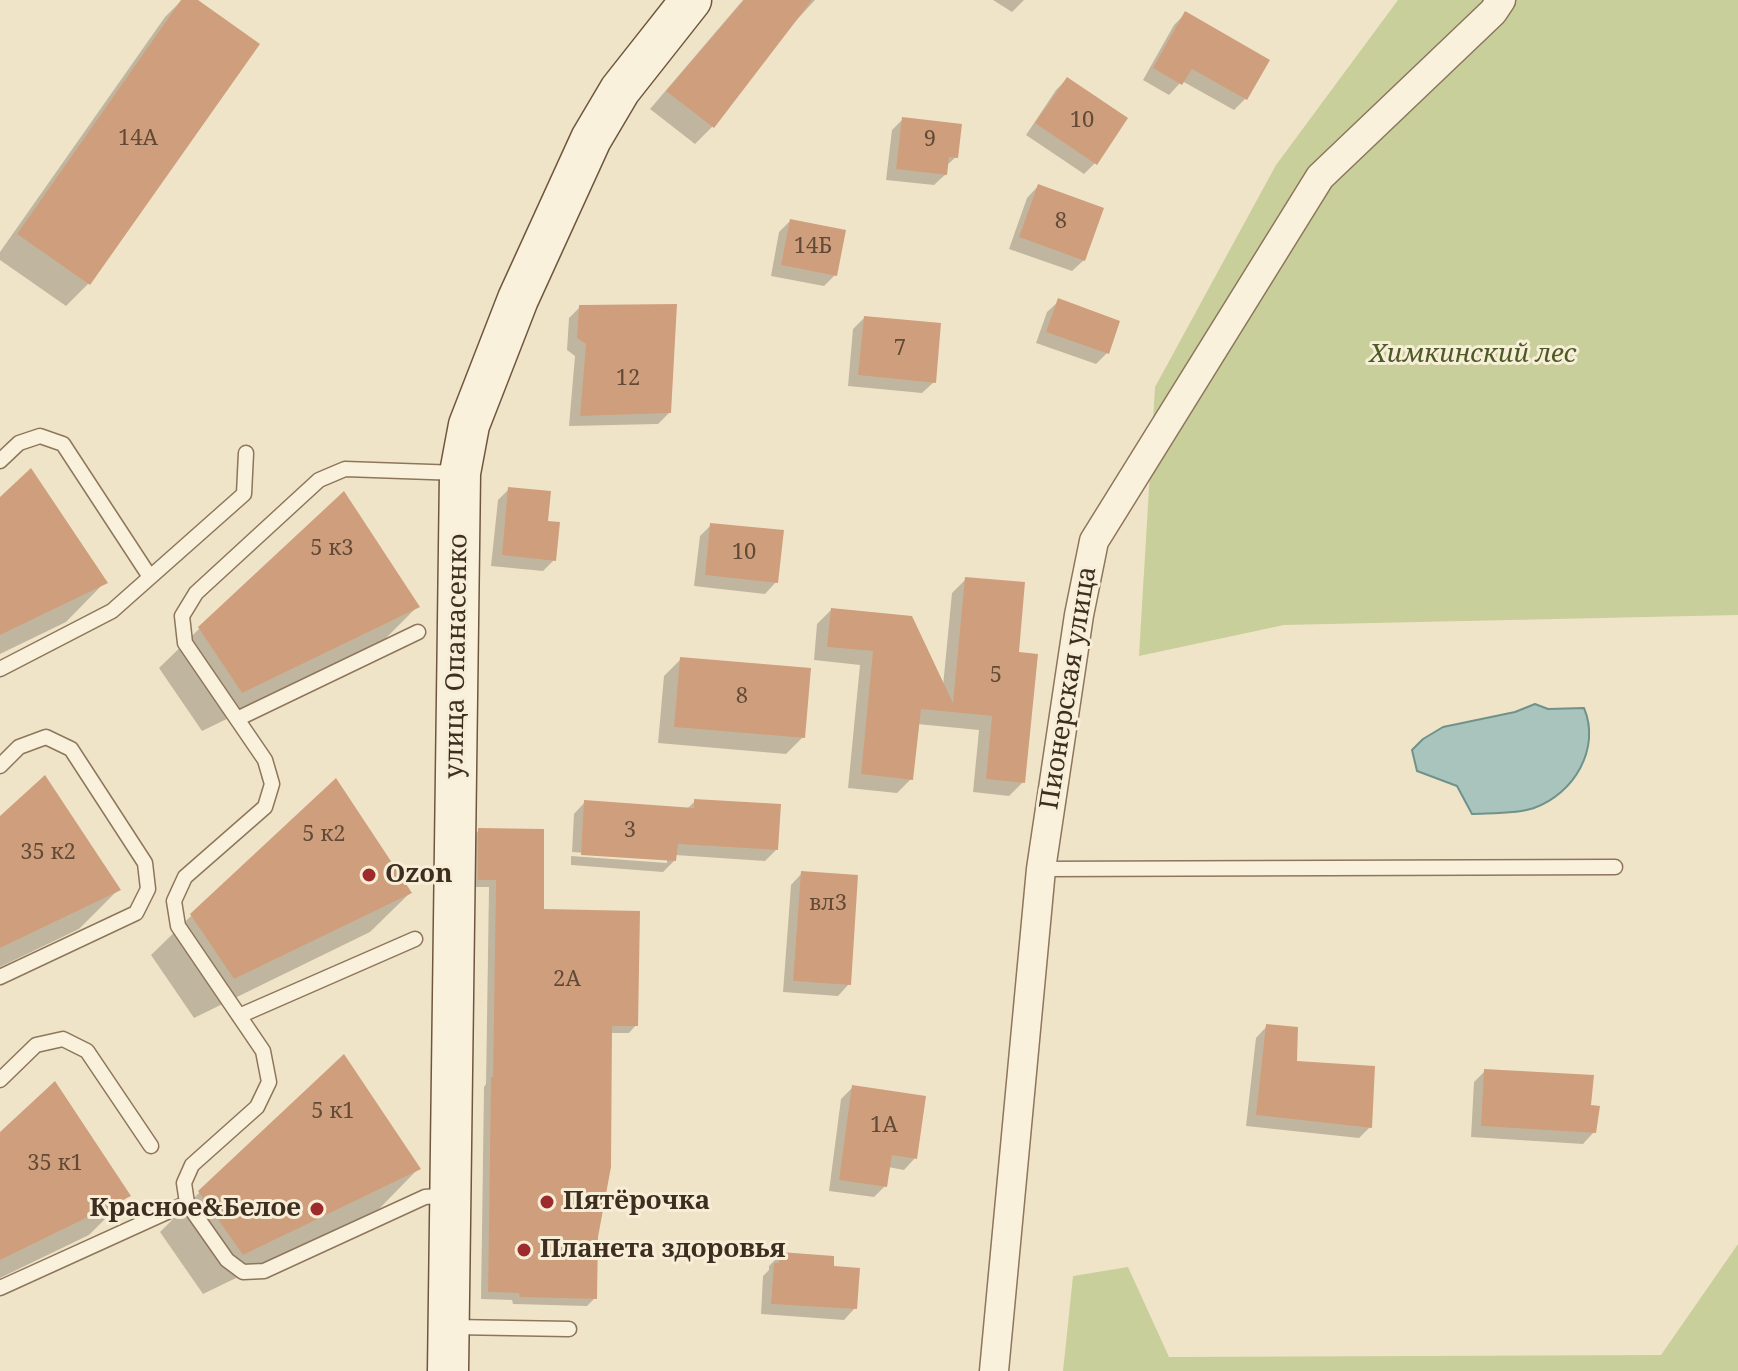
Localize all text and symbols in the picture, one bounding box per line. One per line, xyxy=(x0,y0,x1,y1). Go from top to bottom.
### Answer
house number: 10 xyxy=(1070,108,1094,134)
house number: 14А xyxy=(118,126,158,152)
house number: 9 xyxy=(924,127,936,153)
house number: 8 xyxy=(1055,209,1067,235)
house number: 14Б xyxy=(794,234,832,260)
house number: 7 xyxy=(894,336,906,362)
park label: Химкинский лес xyxy=(1370,339,1576,371)
house number: 12 xyxy=(616,366,640,392)
street label: улица Опанасенко xyxy=(439,533,475,779)
house number: 5 к3 xyxy=(310,536,354,562)
house number: 10 xyxy=(732,540,756,566)
street label: Пионерская улица xyxy=(1034,564,1104,812)
house number: 5 xyxy=(990,663,1002,689)
house number: 8 xyxy=(736,684,748,710)
house number: 3 xyxy=(624,818,636,844)
house number: 5 к2 xyxy=(302,822,346,848)
house number: 35 к2 xyxy=(20,840,76,866)
place label: Ozon xyxy=(385,859,453,891)
marker: Ozon xyxy=(360,866,378,884)
house number: вл3 xyxy=(809,891,847,917)
house number: 2А xyxy=(553,967,581,993)
house number: 5 к1 xyxy=(311,1099,355,1125)
house number: 1А xyxy=(870,1113,898,1139)
house number: 35 к1 xyxy=(27,1151,83,1177)
place label: Пятёрочка xyxy=(563,1186,710,1218)
place label: Красное&Белое xyxy=(90,1193,301,1225)
marker: Пятёрочка xyxy=(538,1193,556,1211)
marker: Красное&Белое xyxy=(308,1200,326,1218)
place label: Планета здоровья xyxy=(540,1234,786,1266)
marker: Планета здоровья xyxy=(515,1241,533,1259)

